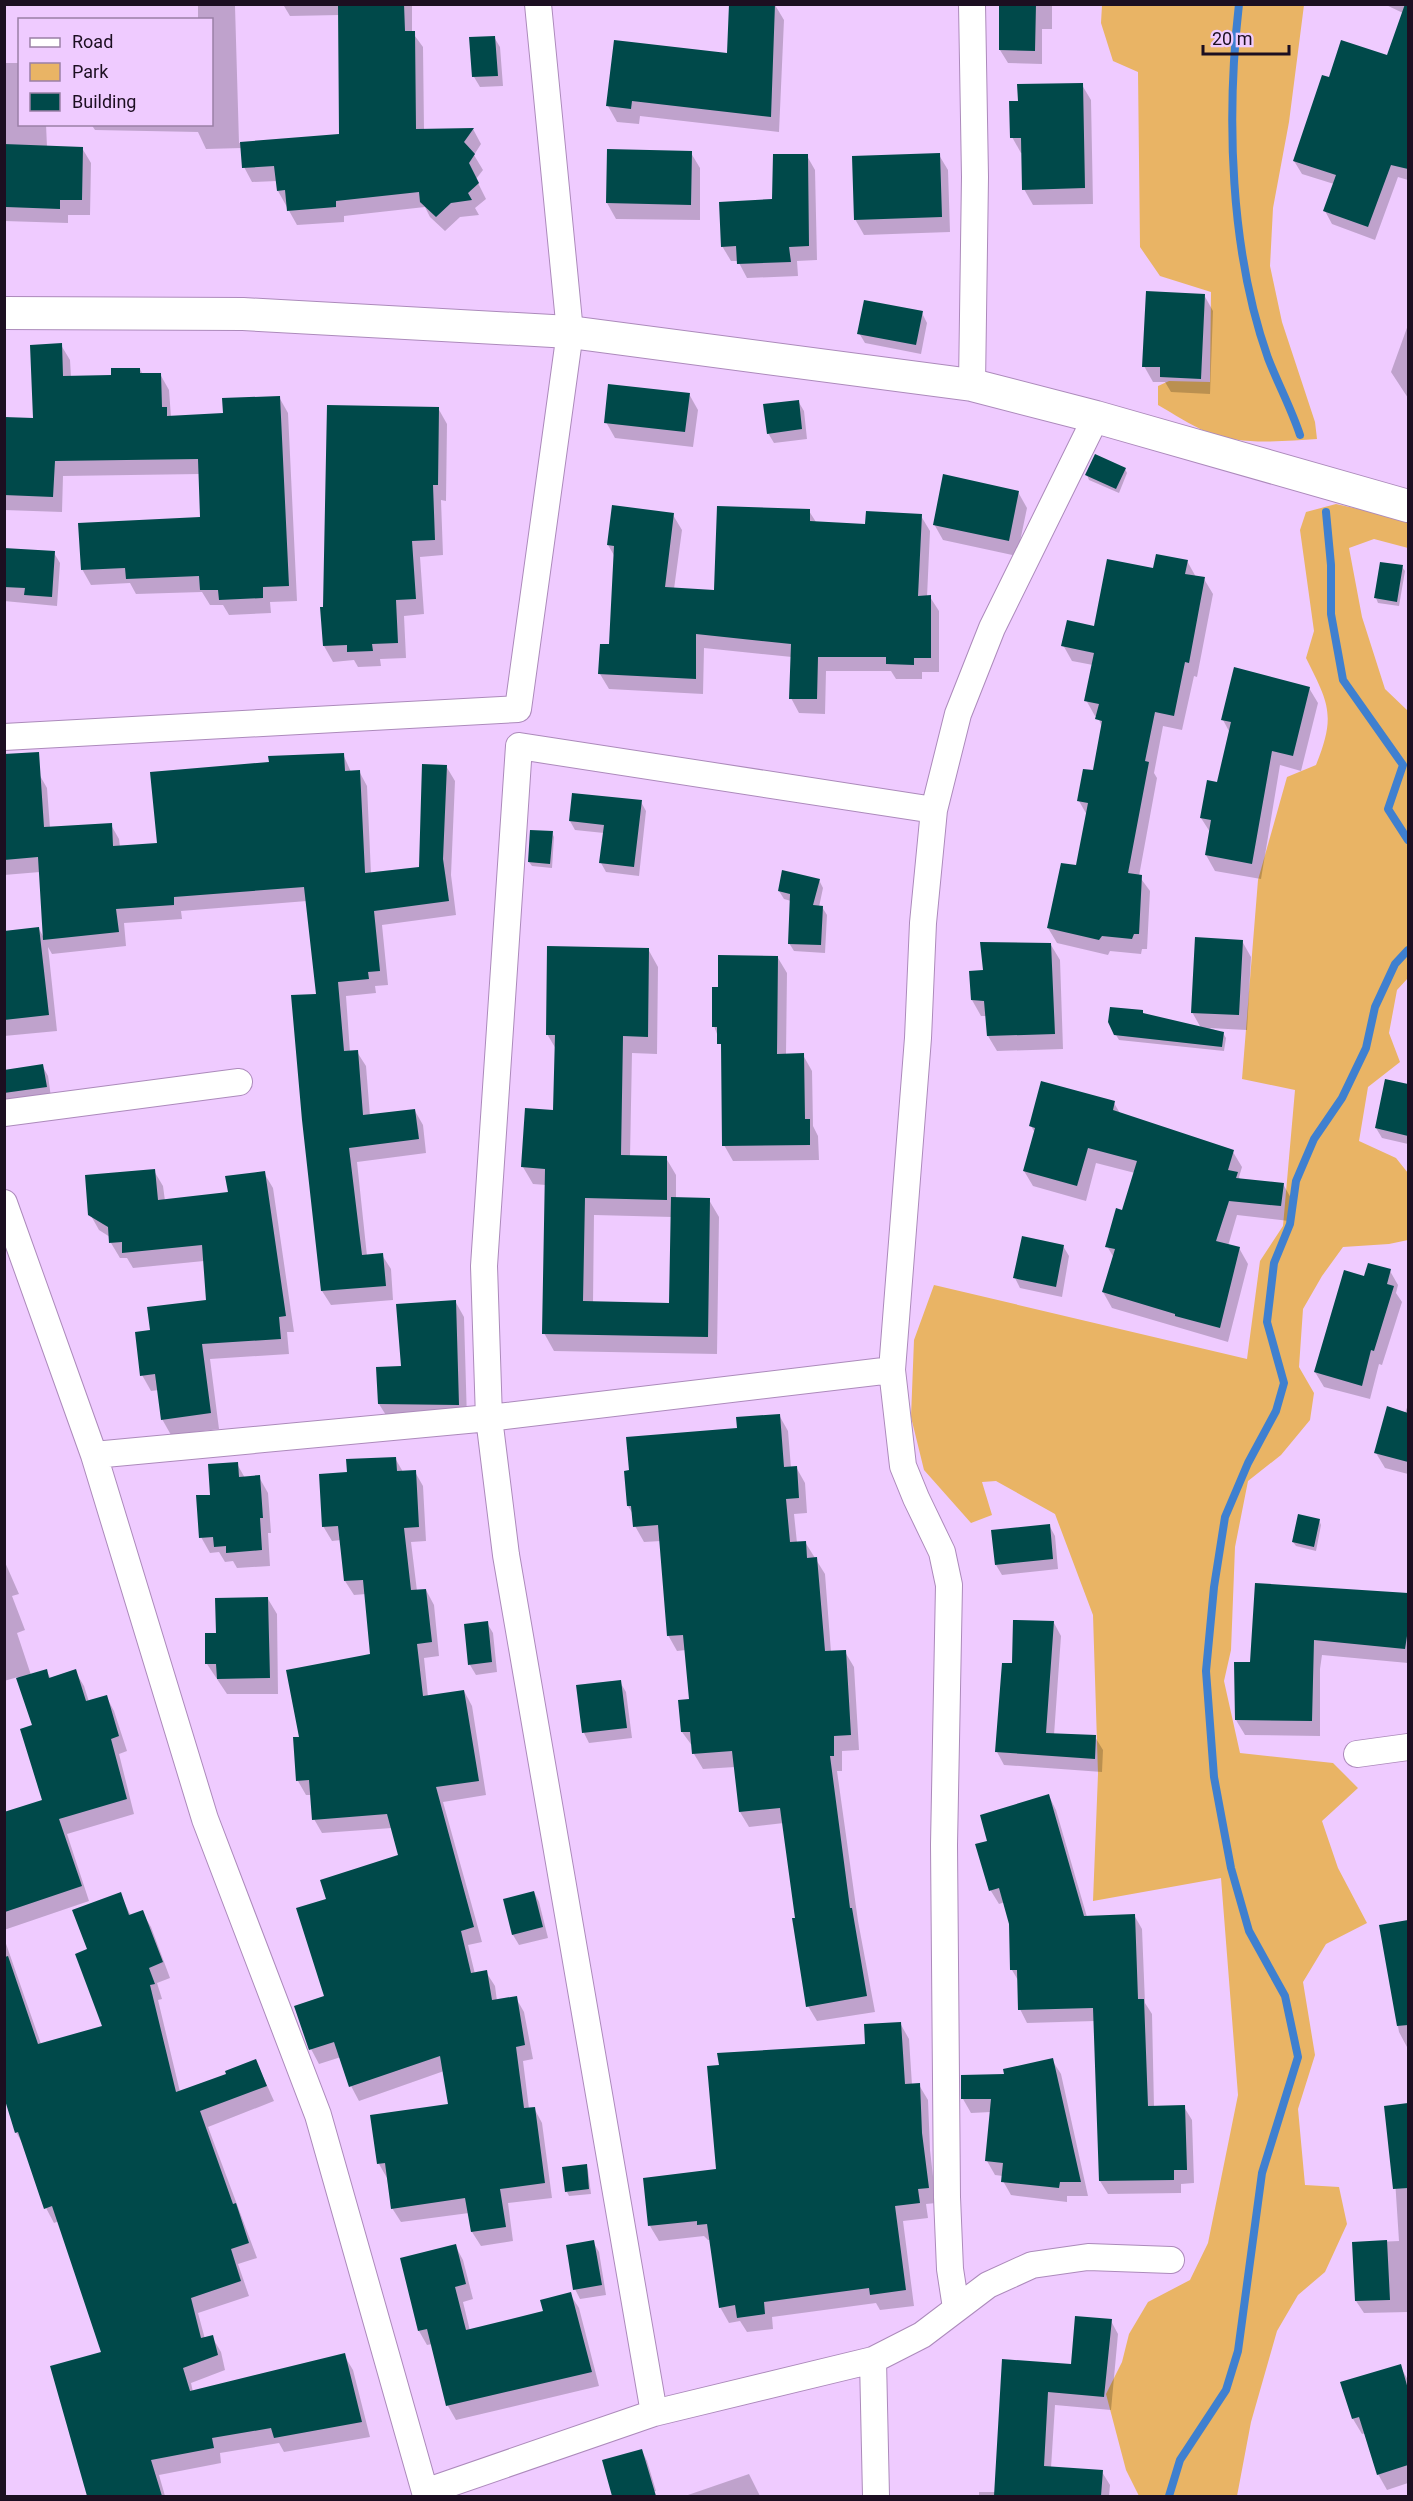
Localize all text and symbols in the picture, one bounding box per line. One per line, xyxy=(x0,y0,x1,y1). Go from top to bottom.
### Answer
legend xyxy=(18,18,213,126)
scale bar xyxy=(1203,18,1288,56)
text: 20 m xyxy=(1212,28,1252,49)
text: Road xyxy=(72,31,113,52)
text: Park xyxy=(72,61,109,82)
text: Building xyxy=(72,91,136,112)

